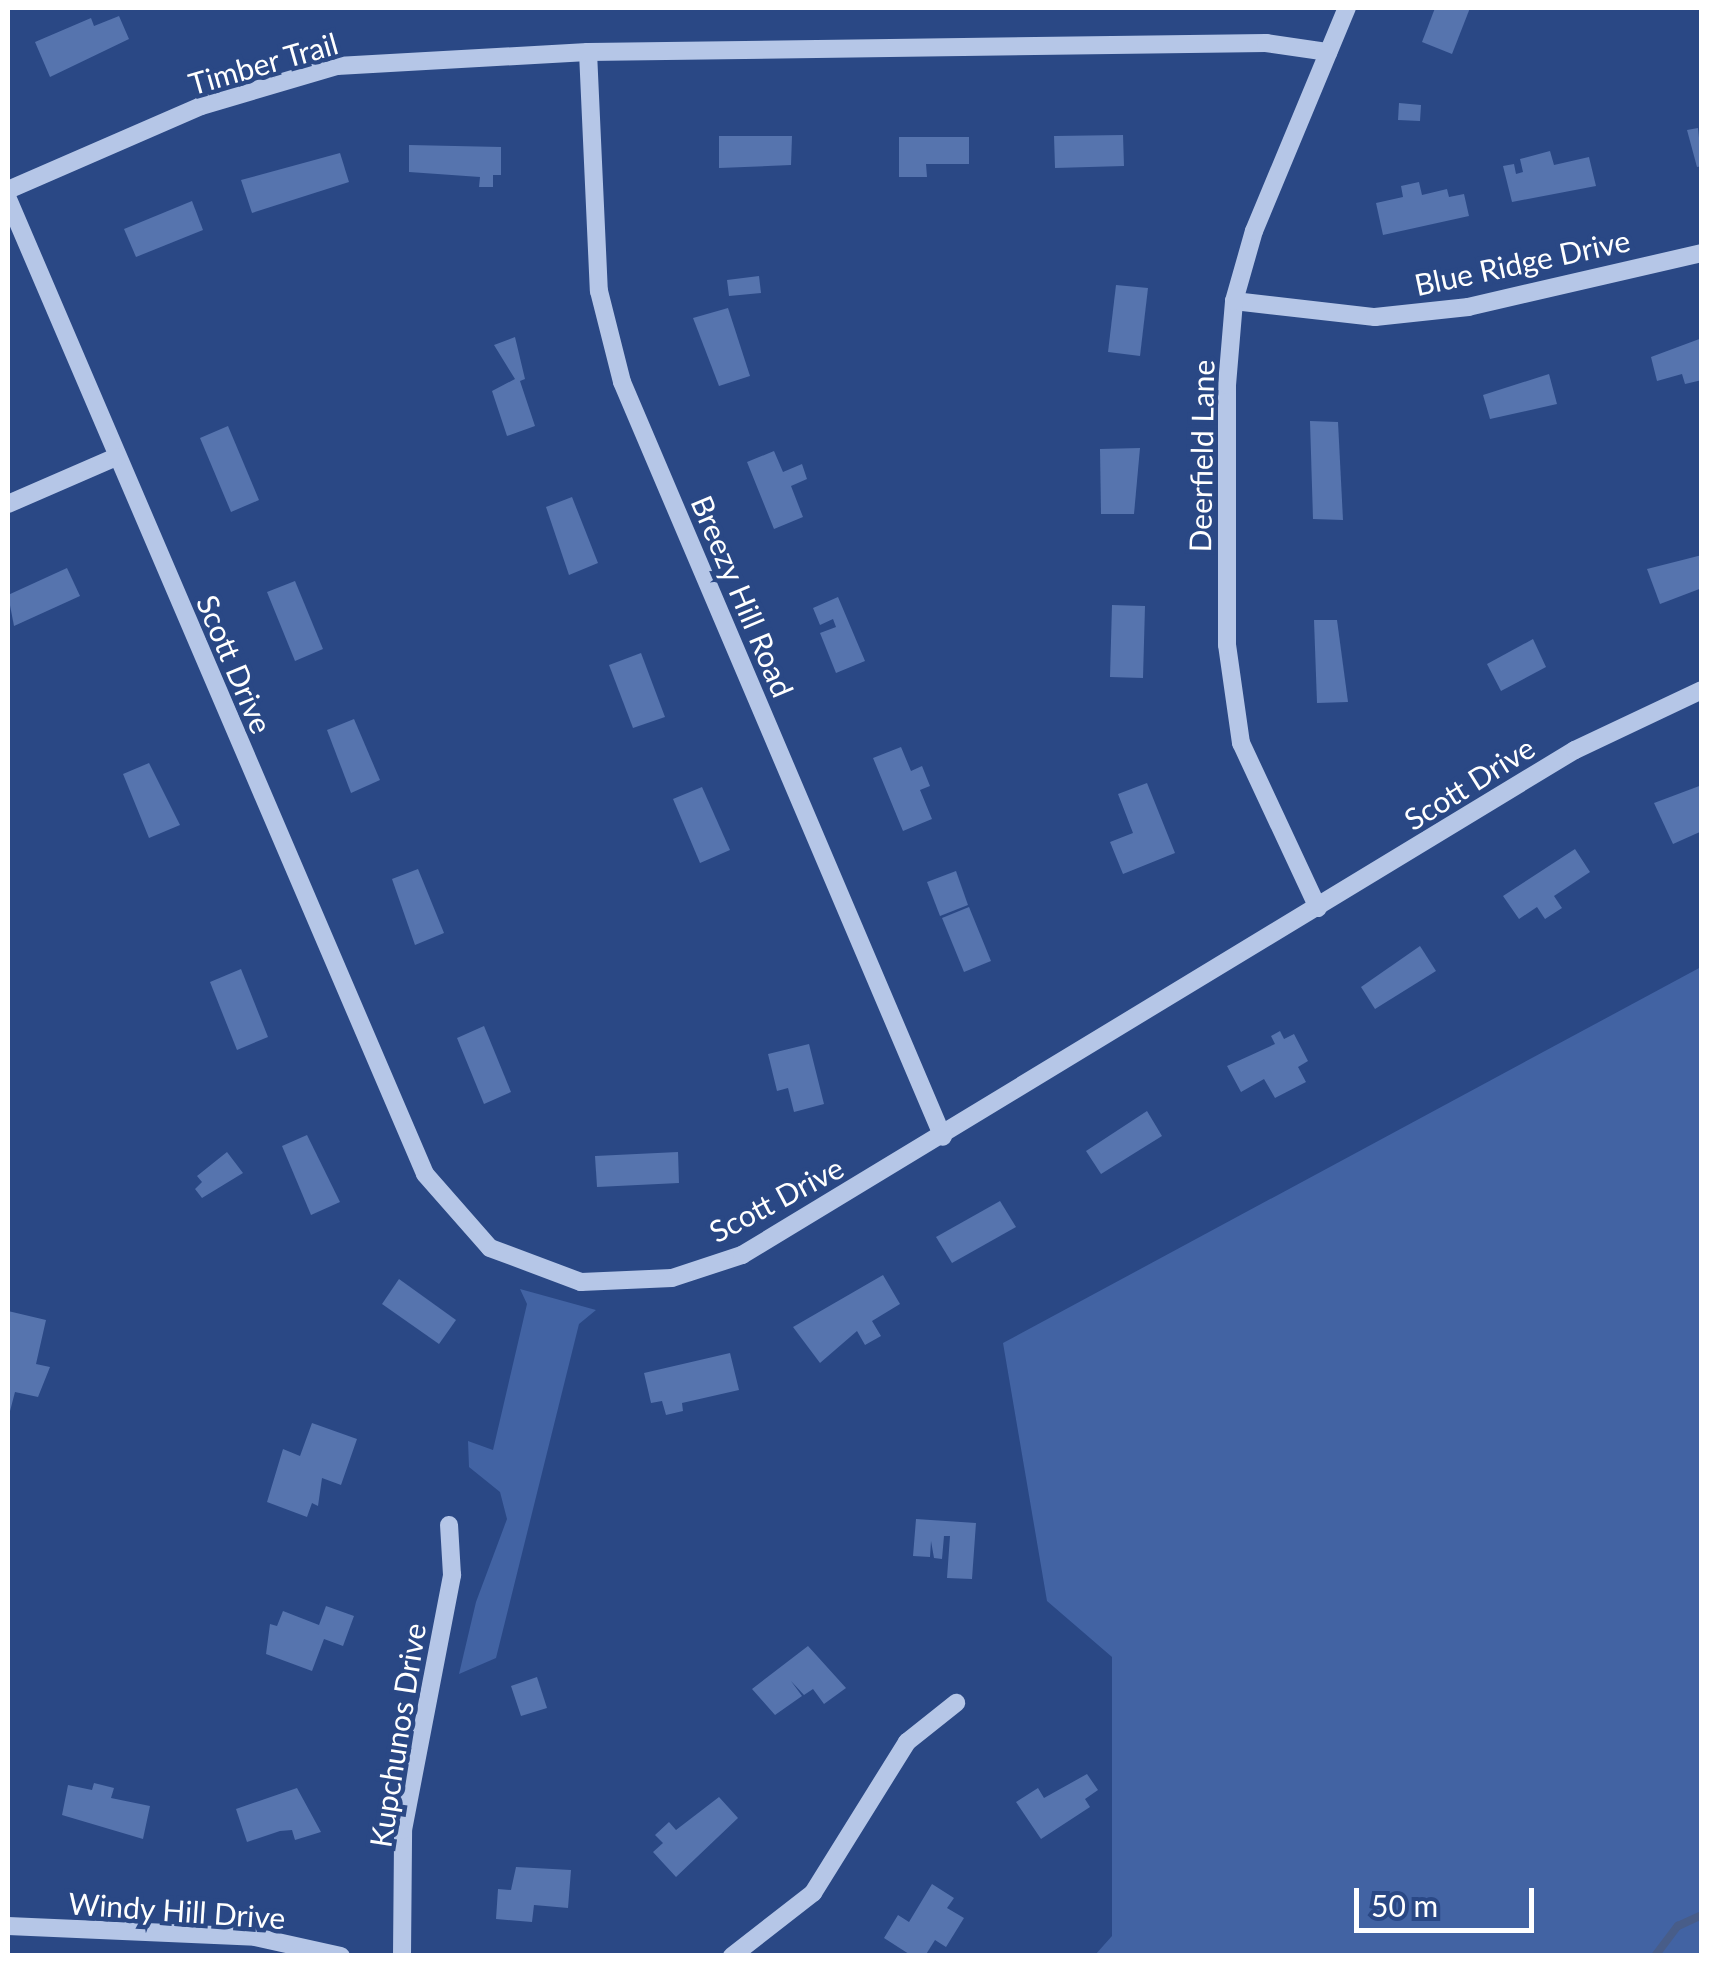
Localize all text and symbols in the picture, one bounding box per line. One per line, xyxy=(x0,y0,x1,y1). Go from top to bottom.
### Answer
street label: Timber Trail xyxy=(184,24,342,102)
street label: Blue Ridge Drive xyxy=(1411,222,1633,302)
street label: Deerfield Lane xyxy=(1181,359,1221,553)
street label: Breezy Hill Road xyxy=(684,490,802,702)
street label: Scott Drive xyxy=(190,589,280,739)
street label: Scott Drive xyxy=(1397,729,1541,837)
street label: Scott Drive xyxy=(703,1149,849,1249)
street label: Kupchunos Drive xyxy=(362,1620,432,1850)
scale bar xyxy=(1359,1868,1539,1930)
street label: Windy Hill Drive xyxy=(67,1884,287,1936)
text: 50 m xyxy=(1371,1887,1438,1923)

